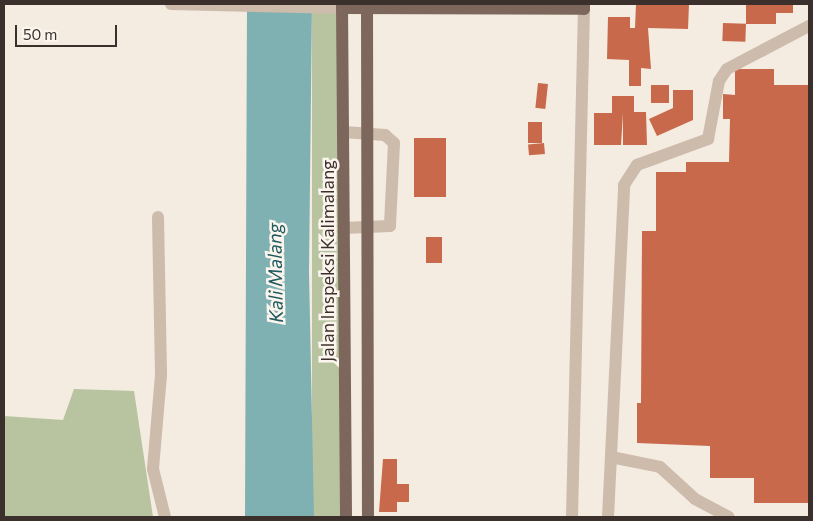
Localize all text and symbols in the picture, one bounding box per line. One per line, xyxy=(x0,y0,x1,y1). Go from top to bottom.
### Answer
scale bar xyxy=(18,15,120,47)
text: 50 m xyxy=(23,25,57,43)
street label: Jalan Inspeksi Kalimalang xyxy=(316,160,338,362)
water label: Kali Malang xyxy=(263,223,287,323)

